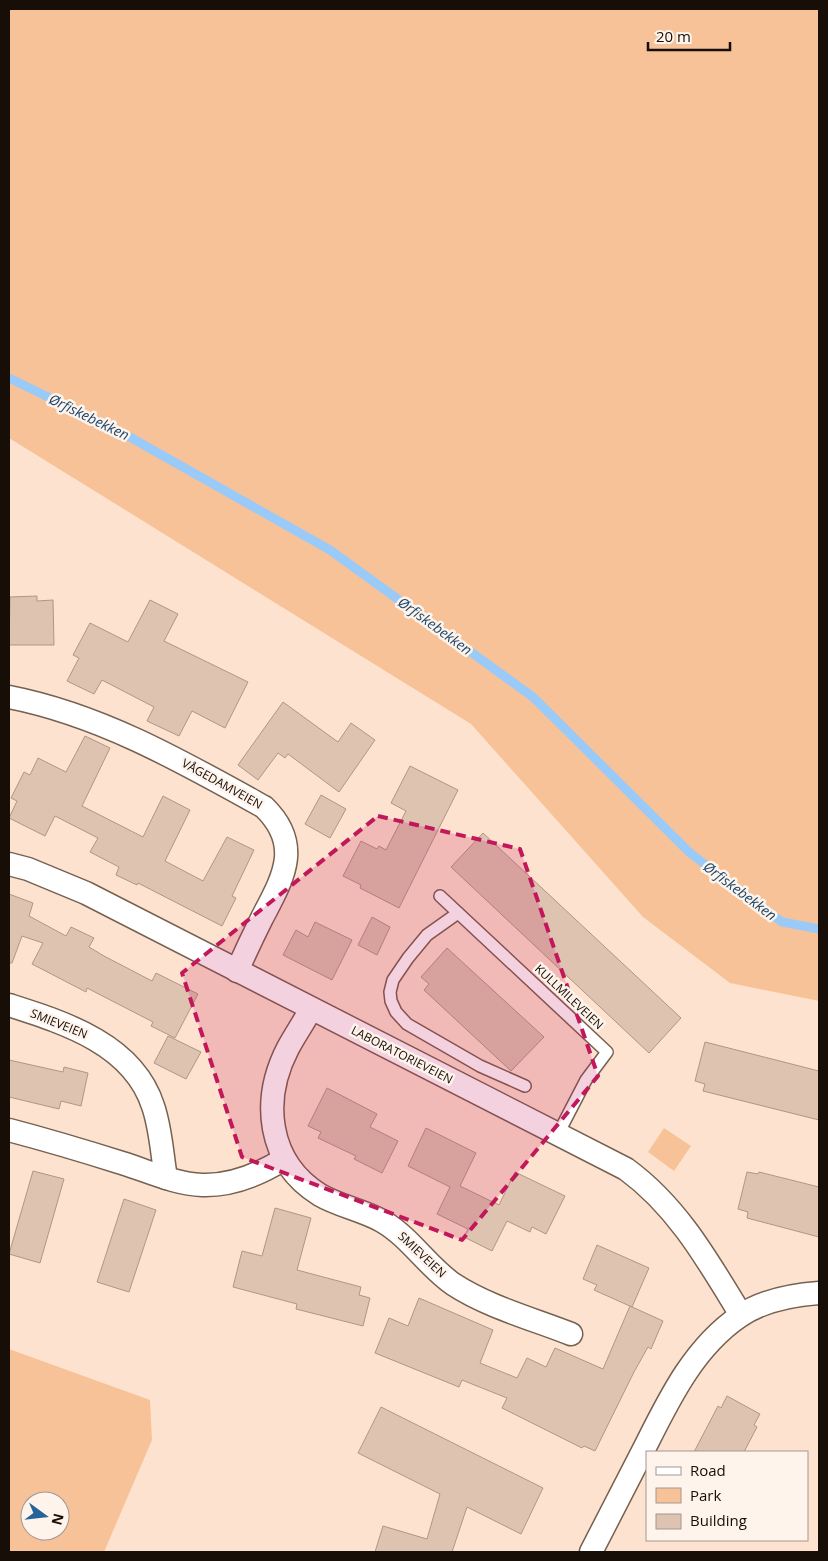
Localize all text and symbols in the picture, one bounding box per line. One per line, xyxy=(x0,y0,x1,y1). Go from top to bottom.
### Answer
scale bar xyxy=(648,20,730,52)
text: 20 m xyxy=(656,26,691,46)
water label: Ørfiskebekken xyxy=(46,389,133,444)
water label: Ørfiskebekken xyxy=(394,592,476,659)
street label: VÅGEDAMVEIEN xyxy=(179,754,266,813)
water label: Ørfiskebekken xyxy=(700,857,781,924)
street label: KULLMILEVEIEN xyxy=(531,960,608,1033)
street label: SMIEVEIEN xyxy=(28,1004,90,1043)
street label: LABORATORIEVEIEN xyxy=(348,1022,456,1088)
street label: SMIEVEIEN xyxy=(395,1228,450,1281)
legend xyxy=(646,1451,808,1541)
text: Road xyxy=(690,1460,726,1480)
text: Park xyxy=(690,1485,721,1505)
north arrow xyxy=(20,1491,70,1541)
text: Building xyxy=(690,1510,747,1530)
text: N xyxy=(47,1512,69,1527)

